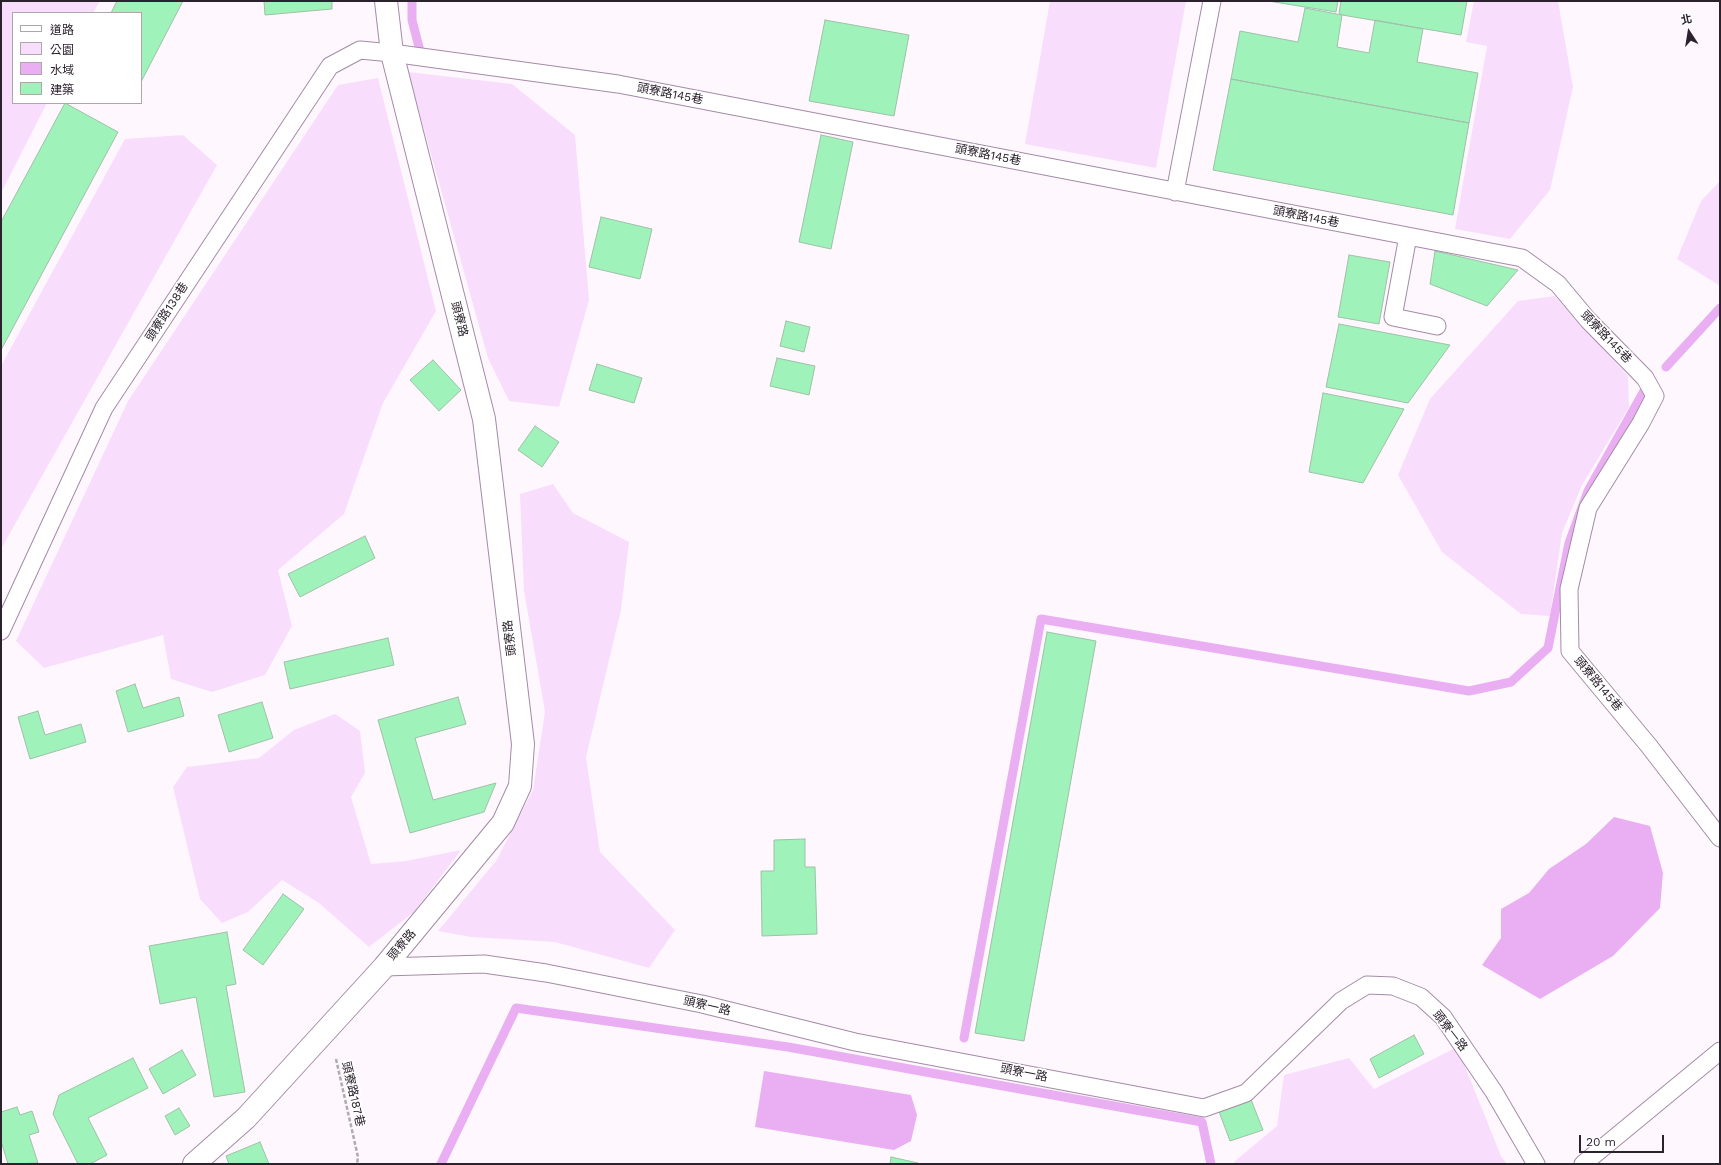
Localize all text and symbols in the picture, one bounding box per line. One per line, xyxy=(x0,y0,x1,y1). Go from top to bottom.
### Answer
legend xyxy=(12,12,142,104)
north arrow xyxy=(1669,12,1709,52)
text: 北 xyxy=(1680,12,1693,27)
text: 道路 xyxy=(50,23,74,37)
text: 公園 xyxy=(50,43,74,57)
text: 水域 xyxy=(50,63,74,77)
street label: 頭寮路145巷 xyxy=(636,81,704,107)
text: 建築 xyxy=(50,83,74,97)
street label: 頭寮路145巷 xyxy=(954,142,1022,168)
street label: 頭寮路145巷 xyxy=(1272,204,1340,230)
street label: 頭寮路138巷 xyxy=(143,280,191,344)
street label: 頭寮路 xyxy=(448,300,470,338)
street label: 頭寮路145巷 xyxy=(1578,308,1634,366)
street label: 頭寮路 xyxy=(501,619,519,657)
street label: 頭寮路145巷 xyxy=(1571,654,1625,714)
street label: 頭寮路 xyxy=(385,927,419,963)
street label: 頭寮一路 xyxy=(682,994,732,1018)
street label: 頭寮一路 xyxy=(1430,1008,1470,1054)
street label: 頭寮路187巷 xyxy=(339,1060,367,1128)
street label: 頭寮一路 xyxy=(999,1061,1049,1085)
scale bar xyxy=(1581,1127,1666,1153)
text: 20 m xyxy=(1586,1135,1616,1149)

